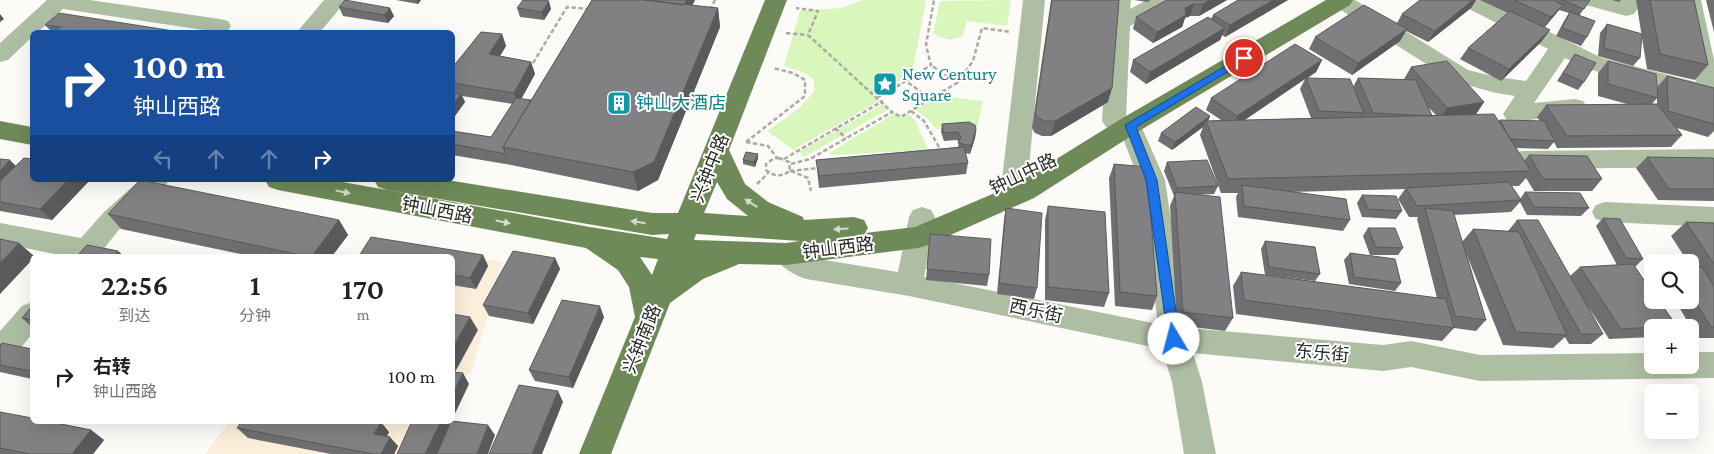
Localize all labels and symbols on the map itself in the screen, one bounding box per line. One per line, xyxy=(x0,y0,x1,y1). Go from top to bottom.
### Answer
pin xyxy=(1223,37,1265,79)
place label: New Century Square xyxy=(902,64,997,105)
place icon: New Century Square xyxy=(872,71,898,97)
building icon: 钟山大酒店 xyxy=(606,90,632,116)
place label: 钟山大酒店 xyxy=(636,93,726,113)
street label: 兴钟中路 xyxy=(687,131,733,205)
street label: 钟山中路 xyxy=(986,150,1060,198)
one-way arrow xyxy=(335,189,351,197)
street label: 钟山西路 xyxy=(400,193,474,227)
one-way arrow xyxy=(745,198,758,208)
one-way arrow xyxy=(630,217,646,225)
one-way arrow xyxy=(495,218,510,226)
one-way arrow xyxy=(832,226,848,234)
street label: 钟山西路 xyxy=(801,234,875,262)
street label: 西乐街 xyxy=(1008,296,1064,326)
street label: 兴钟南路 xyxy=(619,302,665,376)
position arrow xyxy=(1147,312,1199,364)
street label: 东乐街 xyxy=(1294,341,1350,365)

